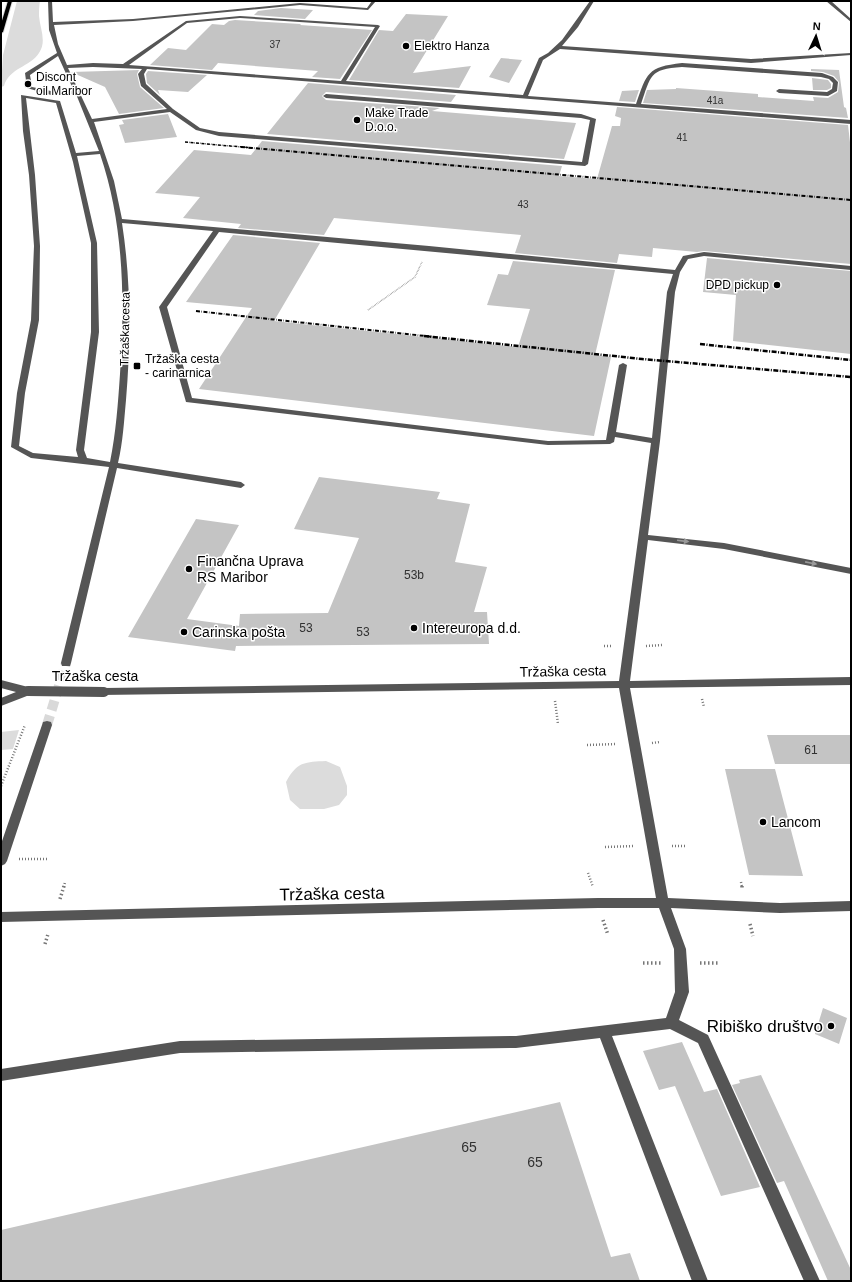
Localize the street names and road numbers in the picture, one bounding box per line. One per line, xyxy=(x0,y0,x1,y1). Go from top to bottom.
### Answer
street label: Tržaška cesta xyxy=(117,291,133,366)
street label: Tržaška cesta xyxy=(520,662,607,680)
street label: Tržaška cesta xyxy=(52,668,139,684)
street label: Tržaška cesta xyxy=(279,884,385,904)

